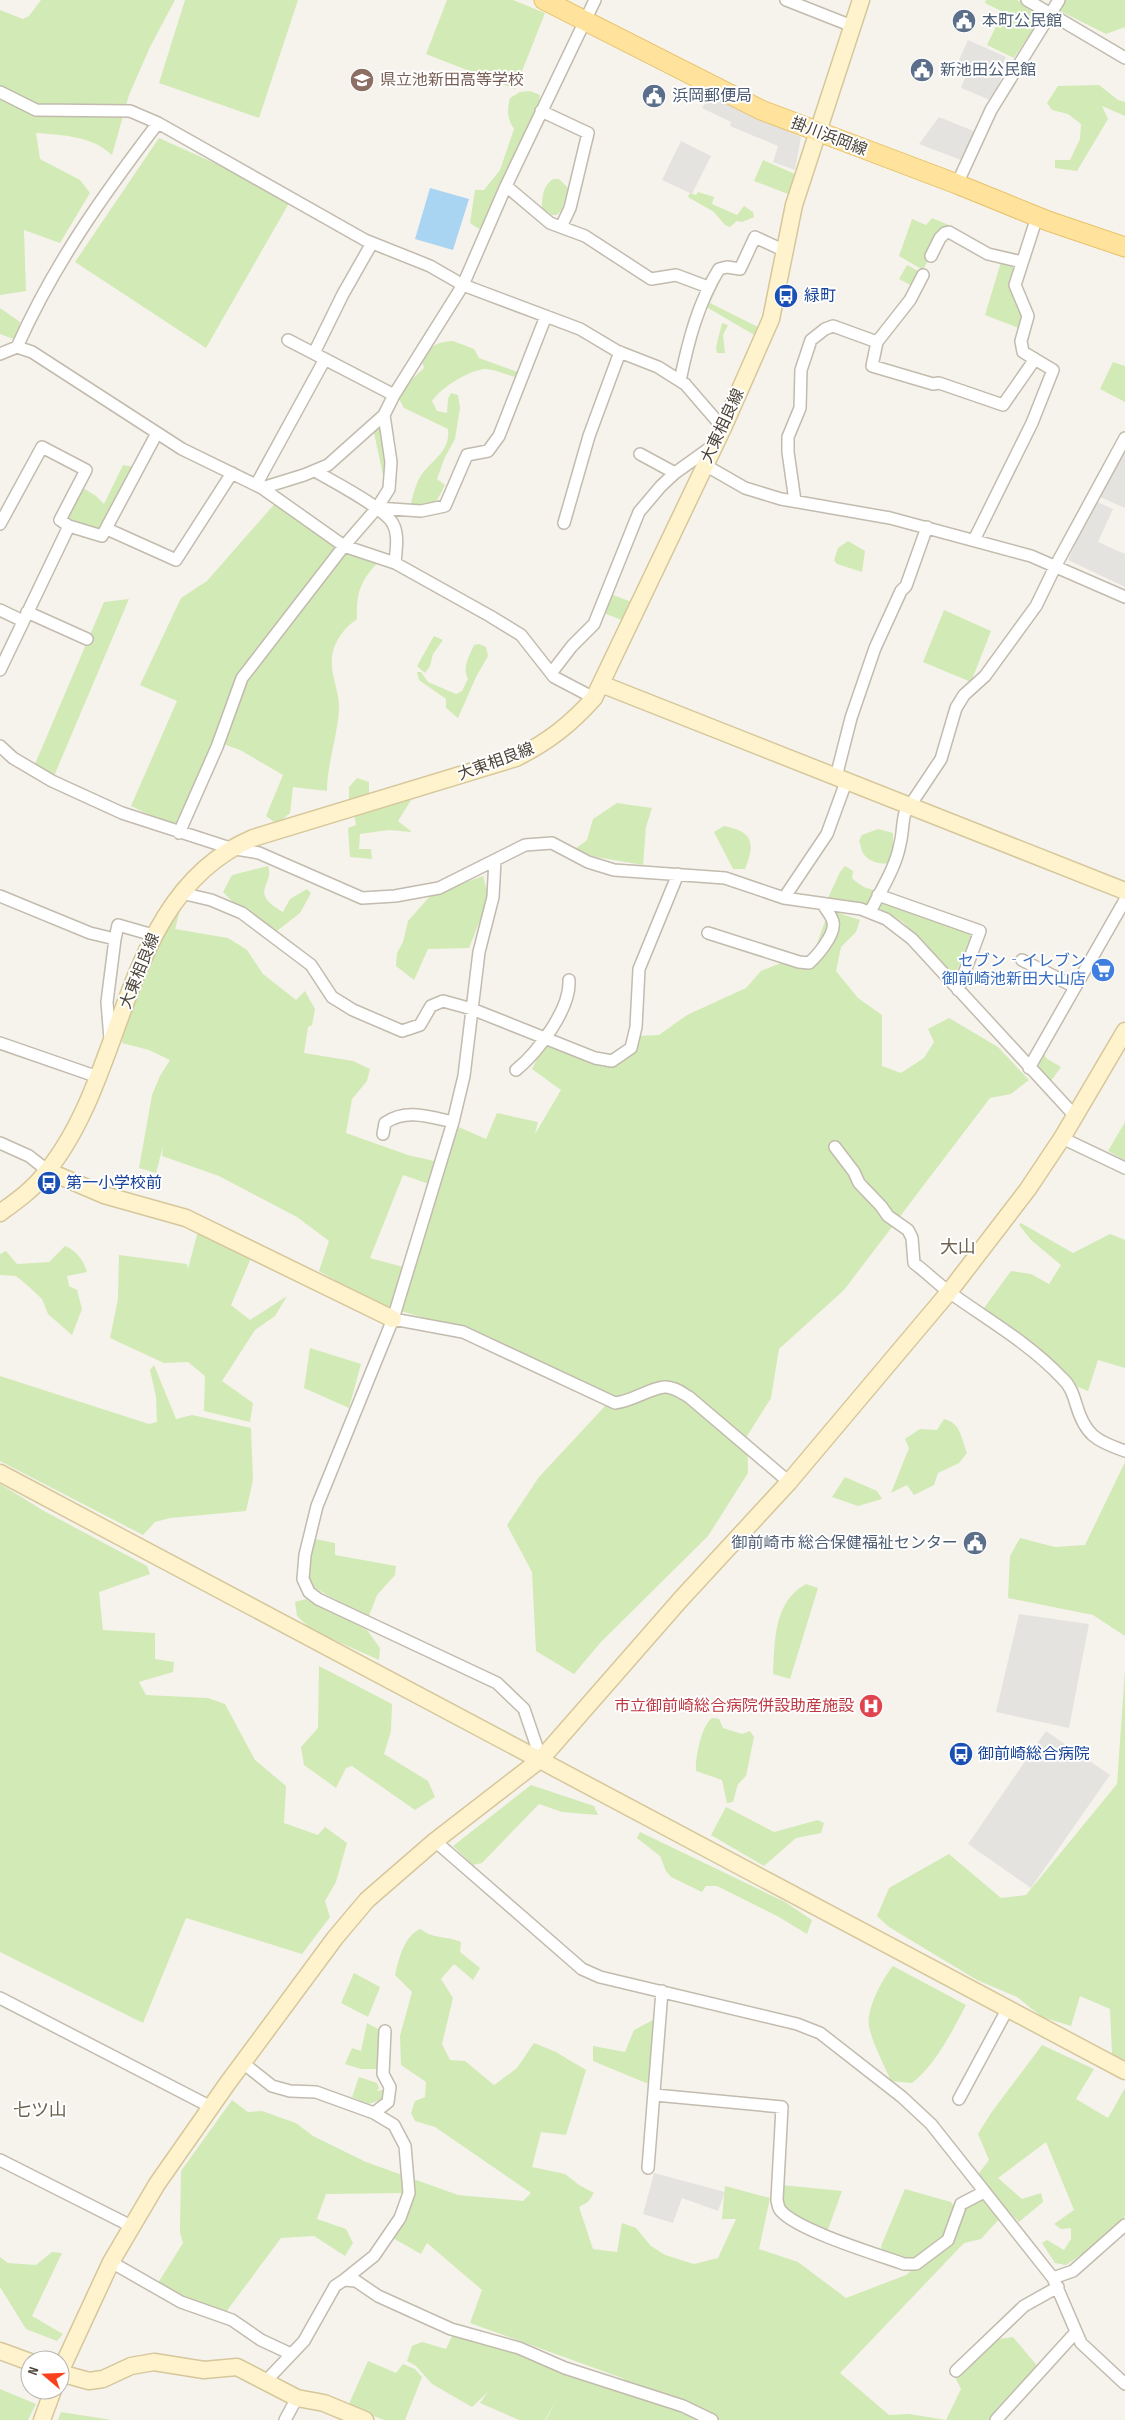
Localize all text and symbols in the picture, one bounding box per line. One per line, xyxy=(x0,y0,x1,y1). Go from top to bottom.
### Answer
public building icon: 本町公民館 xyxy=(951,8,977,34)
place label: 本町公民館 xyxy=(982,12,1062,31)
public building icon: 新池田公民館 xyxy=(909,57,935,83)
place label: 新池田公民館 xyxy=(940,61,1036,80)
school or university icon: 県立池新田高等学校 xyxy=(349,67,375,93)
place label: 県立池新田高等学校 xyxy=(380,71,524,90)
public building icon: 浜岡郵便局 xyxy=(641,83,667,109)
place label: 浜岡郵便局 xyxy=(672,87,752,106)
street label: 掛川浜岡線 xyxy=(788,114,870,160)
bus stop icon: 緑町 xyxy=(773,283,799,309)
place label: 緑町 xyxy=(804,287,836,306)
street label: 大東相良線 xyxy=(697,386,749,466)
street label: 大東相良線 xyxy=(455,739,537,785)
street label: 大東相良線 xyxy=(116,930,164,1012)
place label: セブン‐イレブン 御前崎池新田大山店 xyxy=(942,952,1086,989)
supermarket icon: セブン‐イレブン 御前崎池新田大山店 xyxy=(1090,957,1116,983)
bus stop icon: 第一小学校前 xyxy=(36,1170,62,1196)
place label: 第一小学校前 xyxy=(66,1174,162,1193)
district label: 大山 xyxy=(940,1237,976,1258)
public building icon: 御前崎市 総合保健福祉センター xyxy=(962,1530,988,1556)
place label: 御前崎市 総合保健福祉センター xyxy=(731,1534,958,1553)
hospital icon: 市立御前崎総合病院併設助産施設 xyxy=(858,1693,884,1719)
place label: 市立御前崎総合病院併設助産施設 xyxy=(614,1697,854,1716)
bus stop icon: 御前崎総合病院 xyxy=(948,1741,974,1767)
place label: 御前崎総合病院 xyxy=(978,1745,1090,1764)
district label: 七ツ山 xyxy=(13,2100,67,2121)
north arrow xyxy=(20,2350,70,2400)
text: N xyxy=(24,2365,42,2377)

